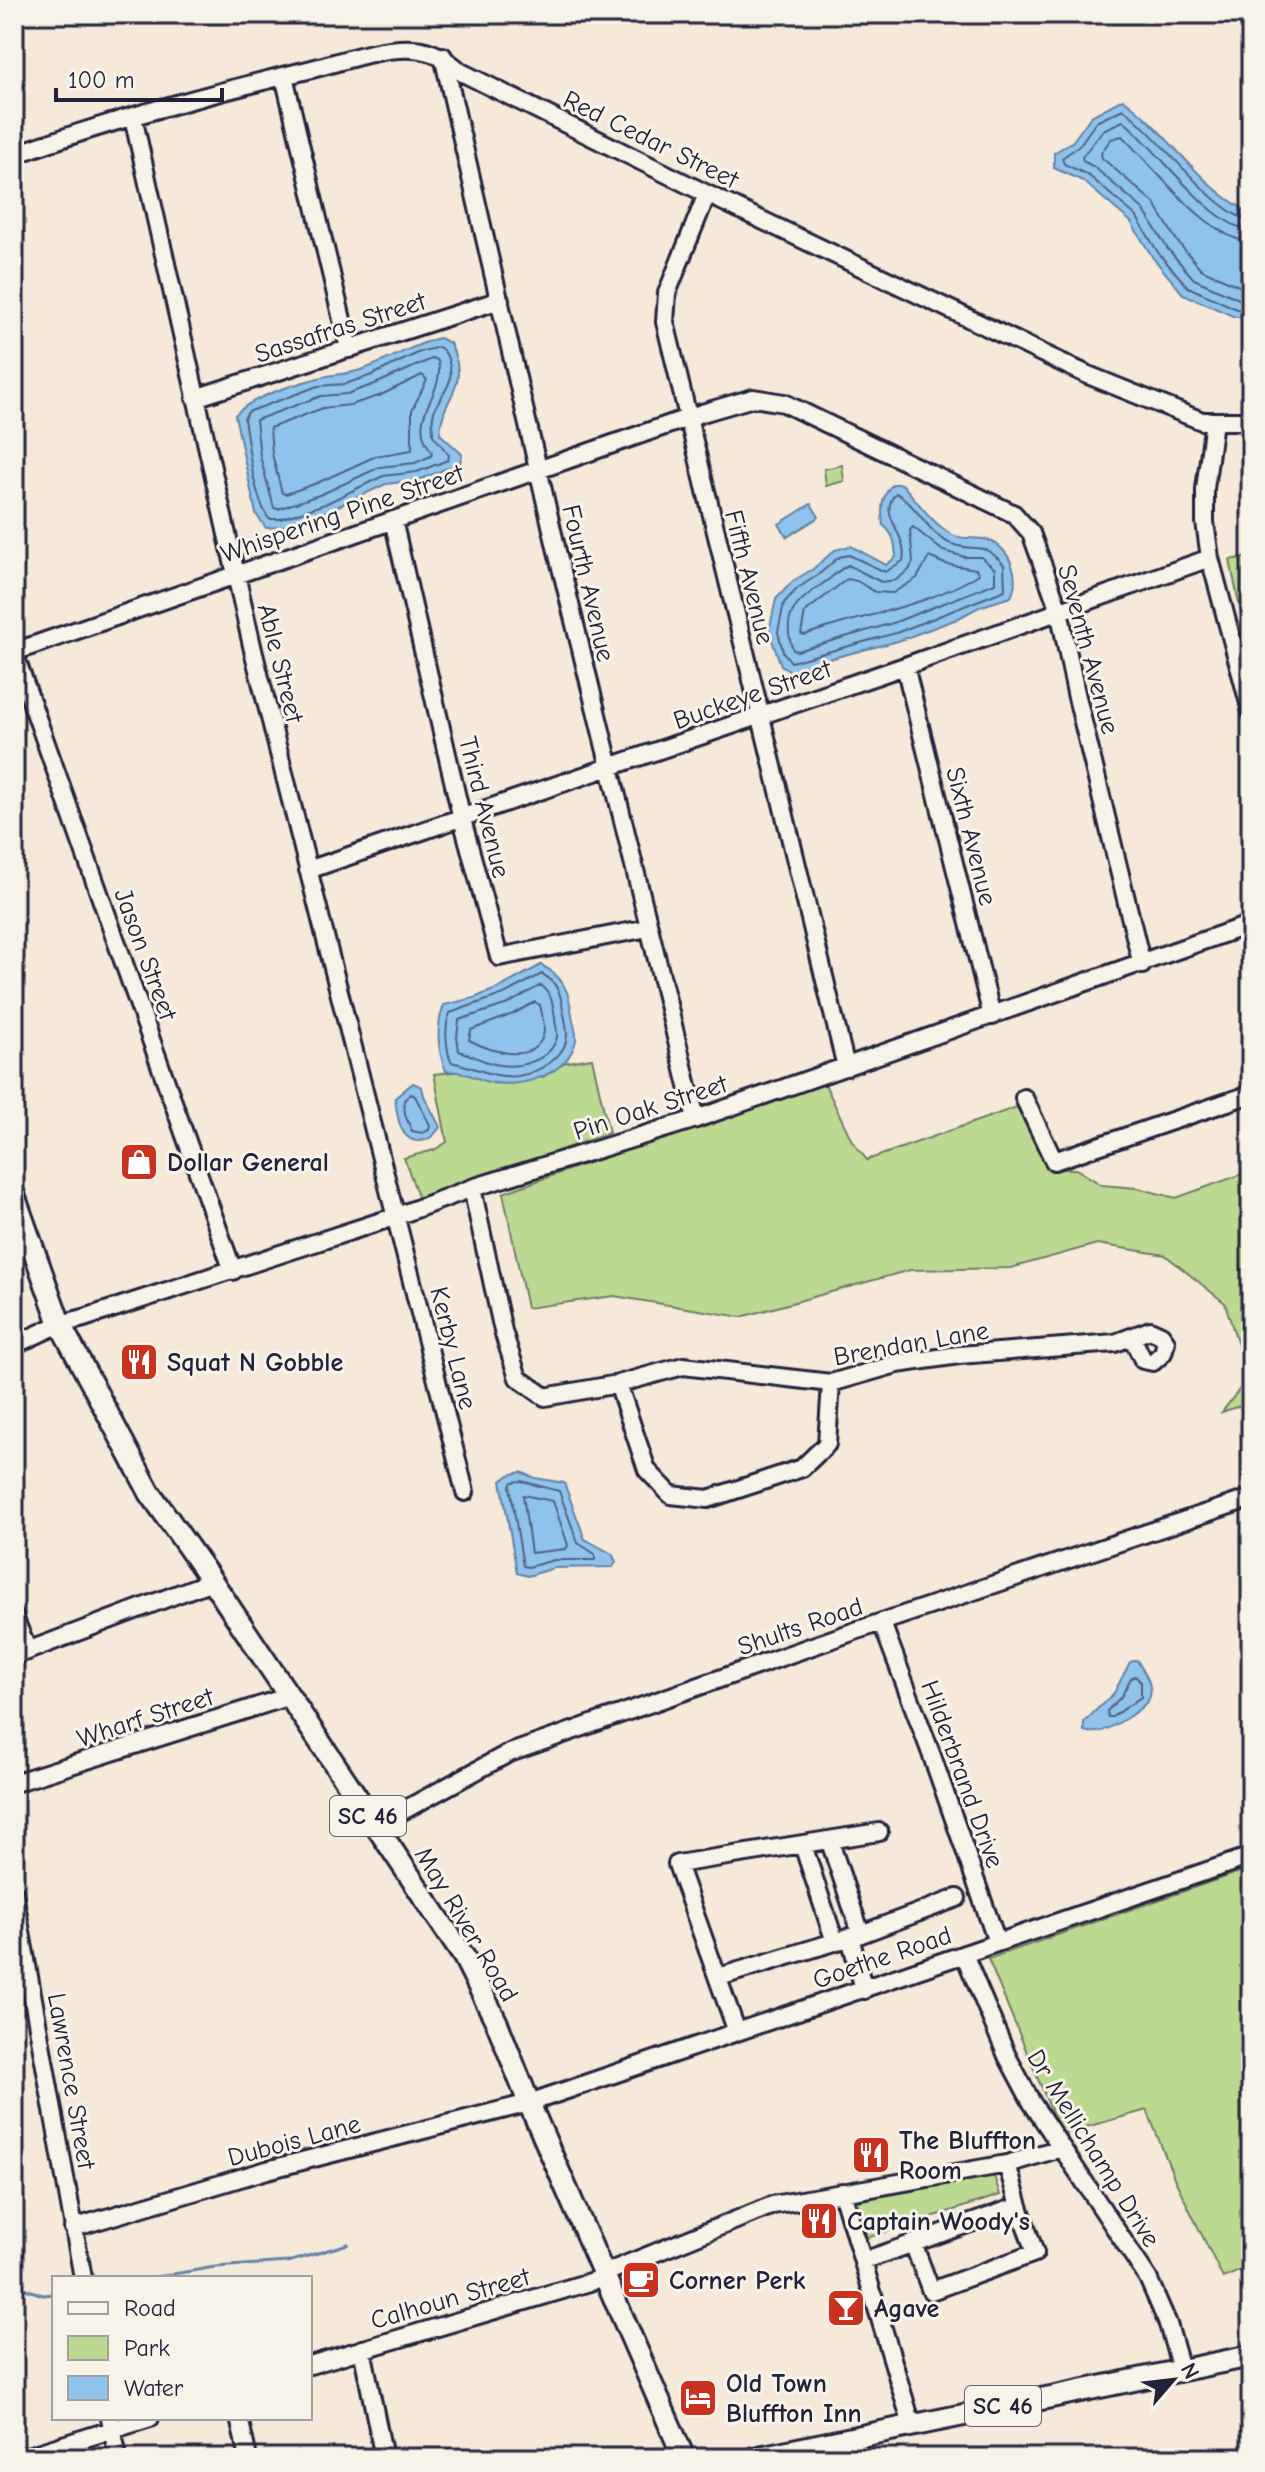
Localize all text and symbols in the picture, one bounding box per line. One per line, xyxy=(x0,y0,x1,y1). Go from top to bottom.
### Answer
scale bar xyxy=(56,52,222,102)
text: 100 m xyxy=(68,66,135,94)
street label: Red Cedar Street xyxy=(558,85,744,196)
street label: Sassafras Street xyxy=(251,286,431,370)
street label: Whispering Pine Street xyxy=(217,458,469,570)
street label: Fourth Avenue xyxy=(555,502,621,665)
street label: Fifth Avenue xyxy=(718,507,780,648)
street label: Seventh Avenue xyxy=(1051,561,1125,737)
street label: Able Street xyxy=(251,601,310,727)
street label: Buckeye Street xyxy=(669,653,837,736)
street label: Third Avenue xyxy=(452,733,516,881)
street label: Sixth Avenue xyxy=(939,764,1003,909)
street label: Jason Street xyxy=(107,884,183,1026)
street label: Pin Oak Street xyxy=(570,1068,733,1147)
shop icon: Dollar General xyxy=(118,1141,160,1183)
place label: Dollar General xyxy=(167,1148,329,1178)
street label: Kerby Lane xyxy=(423,1284,483,1413)
street label: Brendan Lane xyxy=(831,1316,991,1372)
restaurant icon: Squat N Gobble xyxy=(118,1341,160,1383)
place label: Squat N Gobble xyxy=(167,1348,343,1378)
street label: Shults Road xyxy=(734,1592,867,1662)
street label: Hilderbrand Drive xyxy=(914,1676,1010,1872)
street label: Wharf Street xyxy=(73,1681,219,1754)
road number: SC 46 xyxy=(330,1796,406,1836)
street label: May River Road xyxy=(408,1842,524,2007)
street label: Goethe Road xyxy=(809,1920,956,1996)
street label: Lawrence Street xyxy=(41,1991,102,2173)
street label: Dr Mellichamp Drive xyxy=(1020,2044,1166,2253)
street label: Dubois Lane xyxy=(225,2109,364,2173)
place label: The Bluffton Room xyxy=(899,2126,1036,2186)
restaurant icon: The Bluffton Room xyxy=(850,2134,892,2176)
restaurant icon: Captain Woody's xyxy=(798,2200,840,2242)
place label: Captain Woody's xyxy=(847,2207,1030,2237)
cafe icon: Corner Perk xyxy=(620,2259,662,2301)
street label: Calhoun Street xyxy=(367,2261,535,2336)
place label: Corner Perk xyxy=(669,2266,806,2296)
legend xyxy=(52,2276,312,2420)
bar icon: Agave xyxy=(825,2287,867,2329)
text: Road xyxy=(124,2294,176,2322)
place label: Agave xyxy=(874,2294,939,2324)
text: Park xyxy=(124,2334,170,2362)
north arrow xyxy=(1133,2340,1213,2420)
text: N xyxy=(1175,2359,1205,2384)
place label: Old Town Bluffton Inn xyxy=(726,2369,862,2429)
text: Water xyxy=(124,2374,184,2402)
hotel icon: Old Town Bluffton Inn xyxy=(677,2377,719,2419)
road number: SC 46 xyxy=(965,2386,1041,2426)

